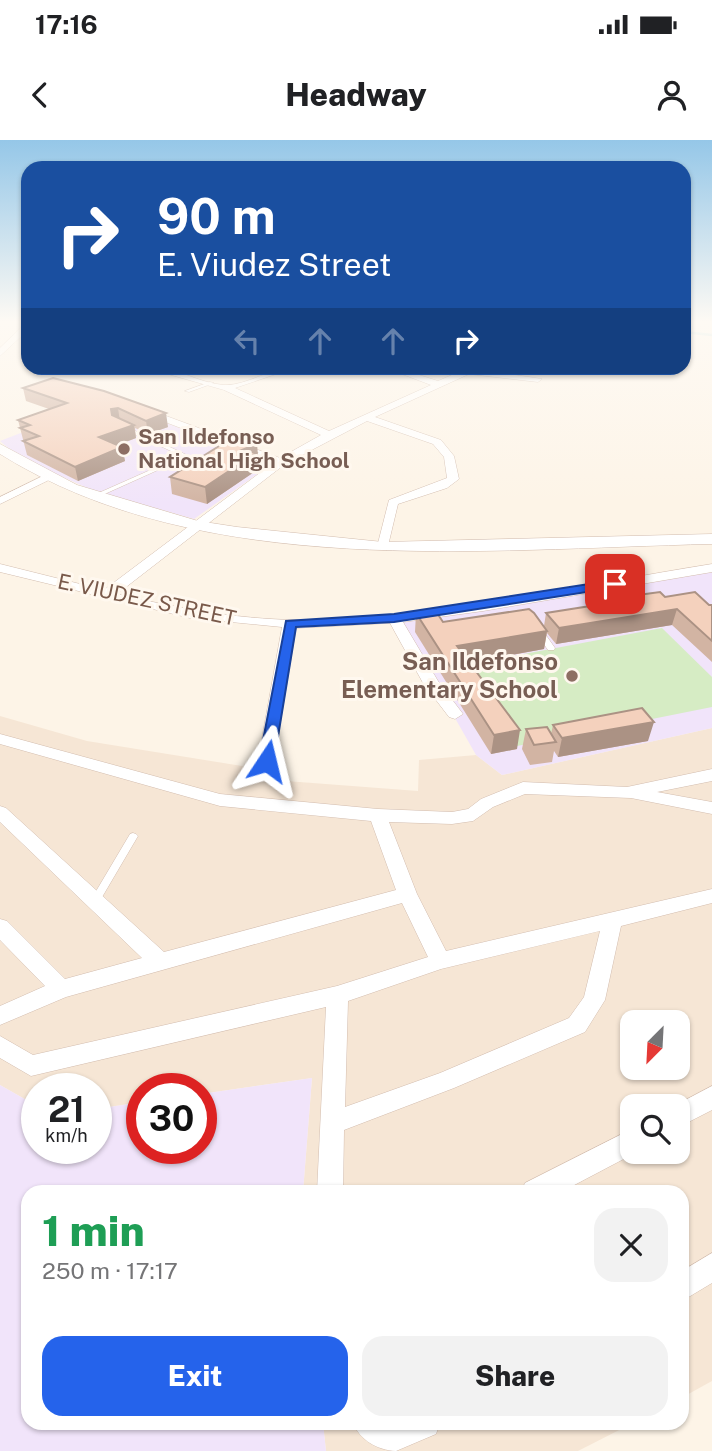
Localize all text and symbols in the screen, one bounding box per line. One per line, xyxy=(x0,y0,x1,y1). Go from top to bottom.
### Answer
text: 17:16 xyxy=(35,9,98,40)
icon: back xyxy=(21,76,59,114)
text: Headway xyxy=(285,76,427,113)
icon: person xyxy=(653,76,691,114)
text: 90 m xyxy=(157,187,276,245)
icon: right xyxy=(42,189,133,280)
text: E. Viudez Street xyxy=(157,246,392,283)
icon: left xyxy=(228,322,266,360)
icon: ahead xyxy=(301,322,339,360)
icon: ahead xyxy=(374,322,412,360)
icon: right xyxy=(447,322,485,360)
place label: San Ildefonso National High School xyxy=(138,424,350,473)
marker: San Ildefonso National High School xyxy=(116,441,132,457)
pin xyxy=(585,554,645,614)
icon: arrive xyxy=(596,565,634,603)
street label: E. VIUDEZ STREET xyxy=(56,568,239,631)
place label: San Ildefonso Elementary School xyxy=(341,647,558,703)
marker: San Ildefonso Elementary School xyxy=(564,668,580,684)
position arrow xyxy=(230,724,304,798)
north arrow xyxy=(620,1010,690,1080)
map controls xyxy=(620,1010,690,1164)
speed limit sign: 30 xyxy=(126,1073,217,1164)
text: 21 xyxy=(48,1089,85,1130)
button: search xyxy=(620,1094,690,1164)
text: km/h xyxy=(45,1125,88,1146)
text: 1 min xyxy=(42,1206,145,1255)
button: close xyxy=(594,1208,668,1282)
text: 250 m · 17:17 xyxy=(42,1257,178,1284)
button: Exit xyxy=(42,1336,348,1416)
button: Share xyxy=(362,1336,668,1416)

